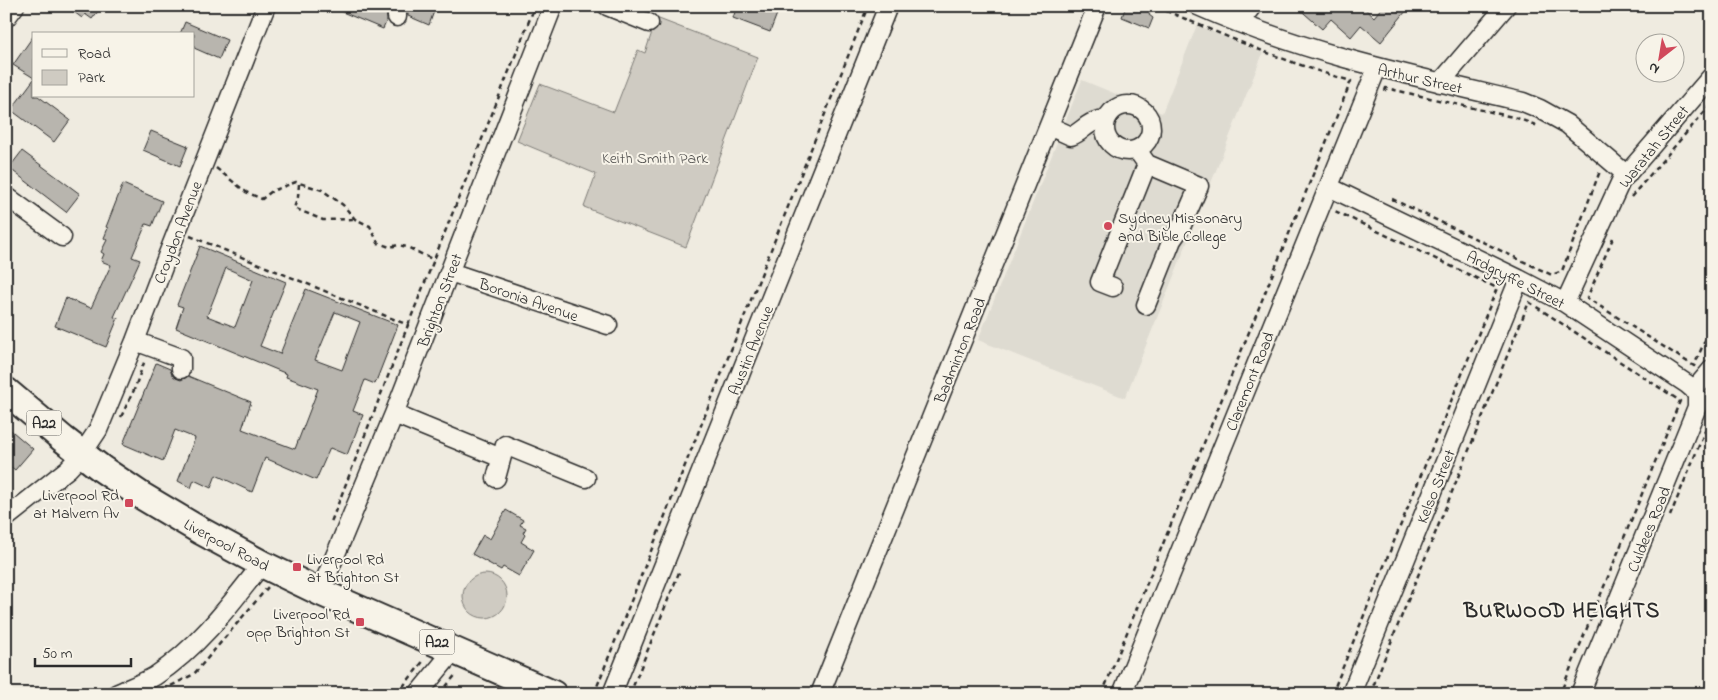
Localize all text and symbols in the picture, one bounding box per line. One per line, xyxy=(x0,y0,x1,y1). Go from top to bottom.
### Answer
legend xyxy=(32,32,195,98)
north arrow xyxy=(1636,32,1686,82)
text: Road xyxy=(78,43,111,65)
text: N xyxy=(1645,56,1664,79)
street label: Arthur Street xyxy=(1375,59,1465,101)
text: Park xyxy=(78,67,106,89)
street label: Waratah Street xyxy=(1614,100,1696,194)
park label: Keith Smith Park xyxy=(602,147,709,171)
street label: Croydon Avenue xyxy=(148,177,210,288)
place label: Sydney Missonary and Bible College xyxy=(1118,207,1242,249)
marker: Sydney Missonary and Bible College xyxy=(1102,220,1114,232)
street label: Ardgryffe Street xyxy=(1462,246,1569,316)
street label: Brighton Street xyxy=(412,250,470,352)
street label: Boronia Avenue xyxy=(475,272,582,329)
street label: Badminton Road xyxy=(928,294,993,408)
street label: Austin Avenue xyxy=(723,301,781,399)
street label: Claremont Road xyxy=(1220,329,1282,435)
road number: A22 xyxy=(27,410,62,436)
street label: Kelso Street xyxy=(1411,445,1463,528)
street label: Culdees Road xyxy=(1622,483,1678,576)
place label: Liverpool Rd at Malvern Av xyxy=(33,484,120,526)
marker: Liverpool Rd at Malvern Av xyxy=(123,497,135,509)
street label: Liverpool Road xyxy=(179,513,273,578)
place label: Liverpool Rd at Brighton St xyxy=(307,548,400,590)
marker: Liverpool Rd at Brighton St xyxy=(291,561,303,573)
district label: BURWOOD HEIGHTS xyxy=(1463,597,1660,627)
place label: Liverpool Rd opp Brighton St xyxy=(246,603,351,645)
marker: Liverpool Rd opp Brighton St xyxy=(354,616,366,628)
road number: A22 xyxy=(420,630,454,654)
scale bar xyxy=(35,635,131,667)
text: 50 m xyxy=(42,643,73,665)

